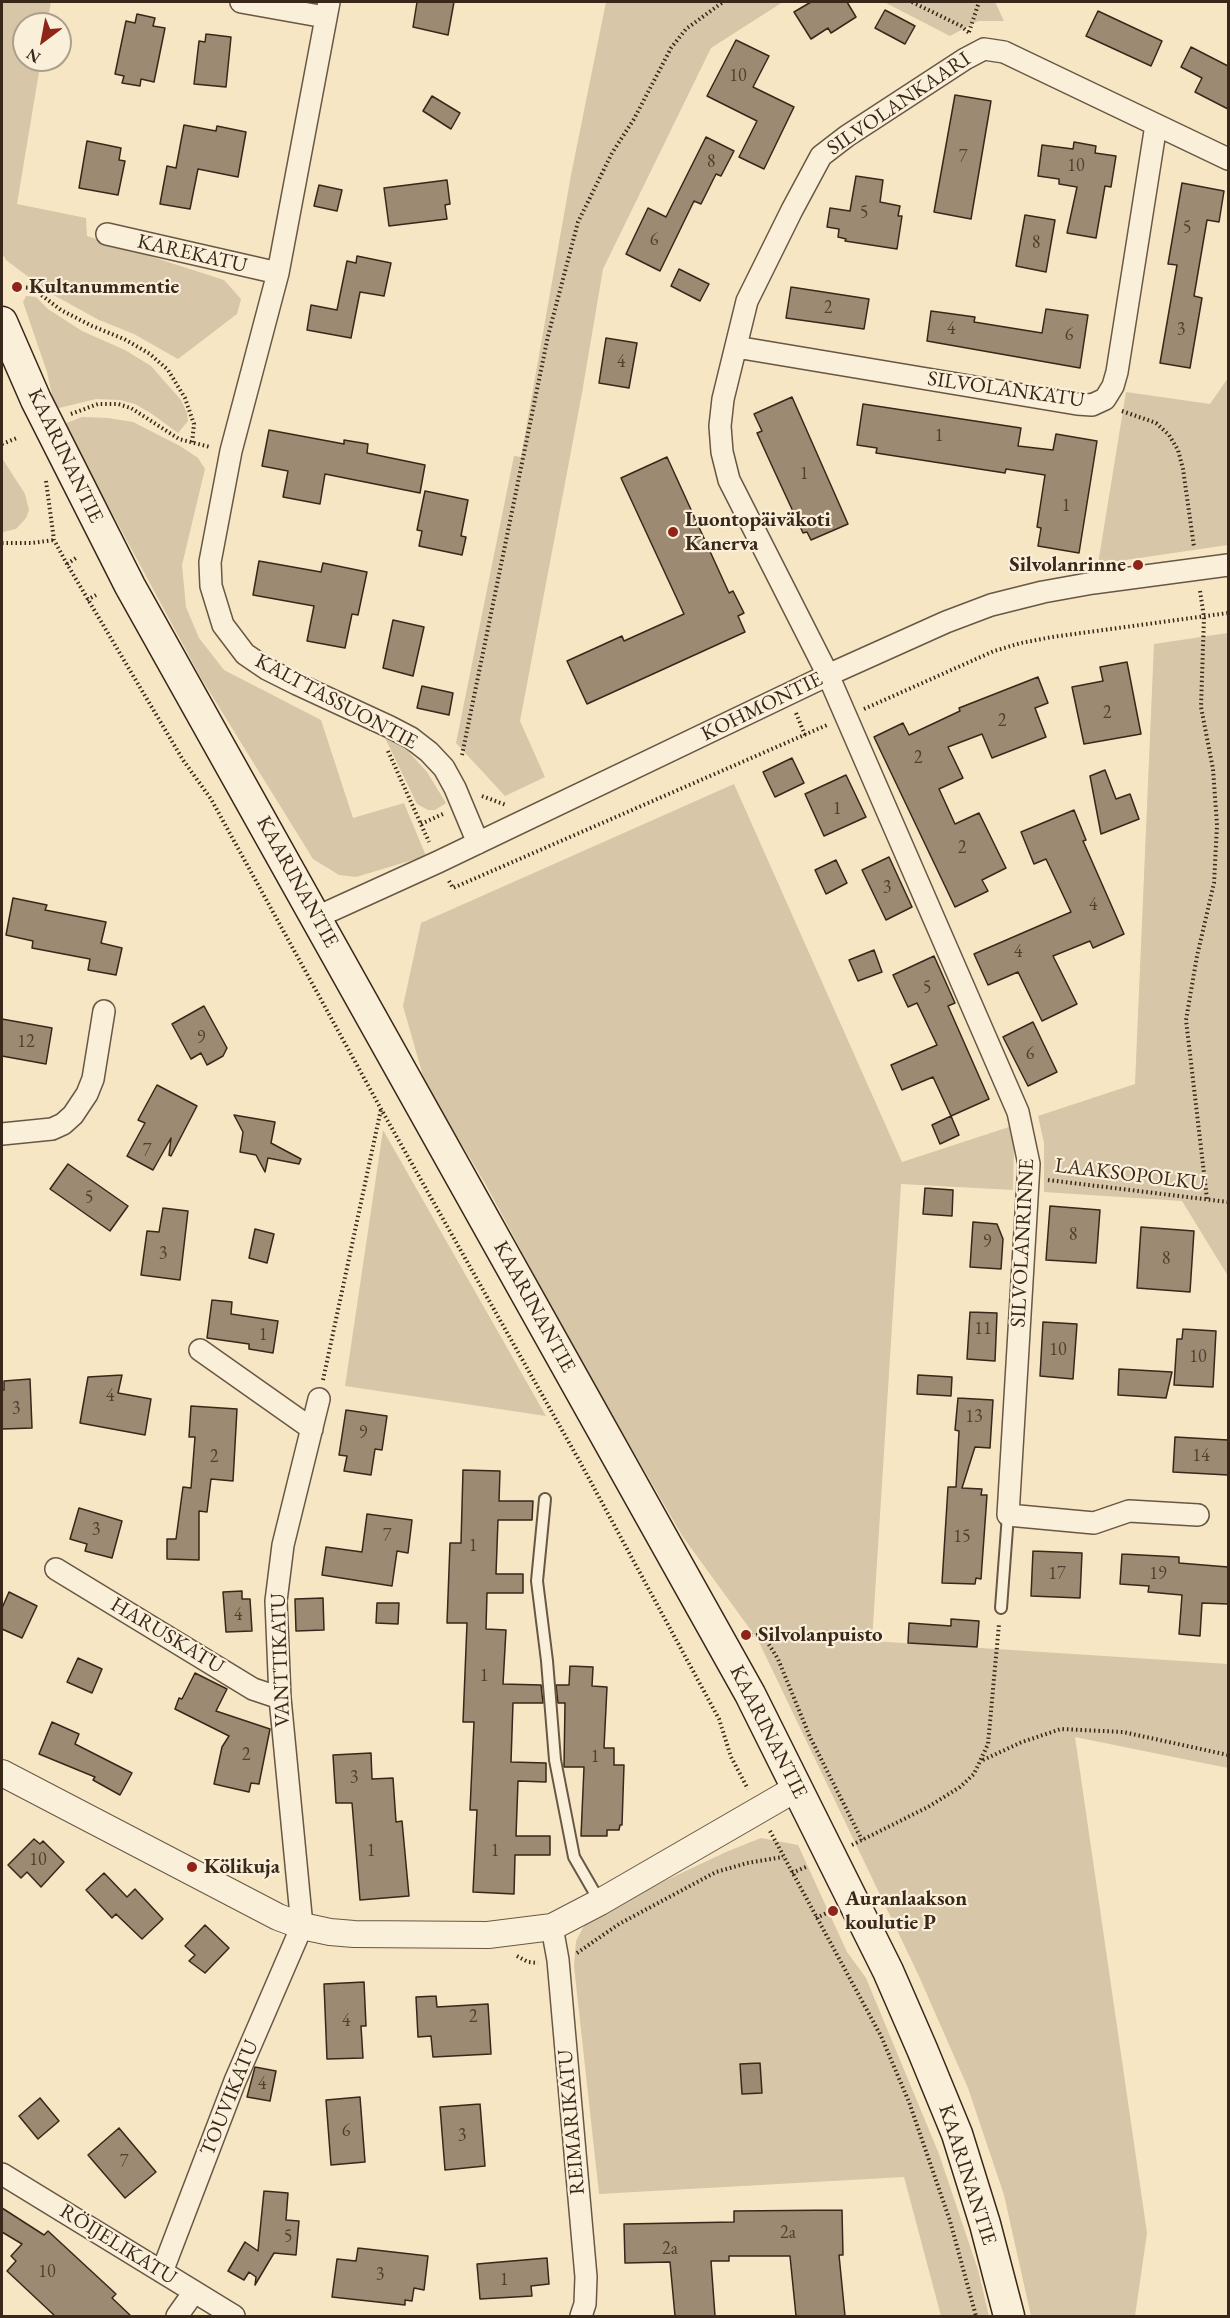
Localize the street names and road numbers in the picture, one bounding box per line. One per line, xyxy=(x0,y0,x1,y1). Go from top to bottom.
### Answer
street label: SILVOLANKAARI xyxy=(823,47,975,161)
street label: KAREKATU xyxy=(135,229,249,279)
street label: SILVOLANKATU xyxy=(926,366,1086,414)
street label: KAARINANTIE xyxy=(22,385,108,527)
street label: KALTTASSUONTIE xyxy=(251,649,421,755)
street label: KOHMONTIE xyxy=(697,667,827,747)
street label: KAARINANTIE xyxy=(251,812,343,952)
street label: LAAKSOPOLKU xyxy=(1053,1153,1207,1197)
street label: SILVOLANRINNE xyxy=(1006,1158,1040,1328)
street label: KAARINANTIE xyxy=(488,1237,580,1377)
street label: HARUSKATU xyxy=(106,1592,228,1680)
street label: VANTTIKATU xyxy=(266,1592,296,1728)
street label: KAARINANTIE xyxy=(724,1661,812,1803)
street label: TOUVIKATU xyxy=(195,2036,265,2160)
street label: REIMARIKATU xyxy=(553,2048,591,2196)
street label: KAARINANTIE xyxy=(932,2102,1002,2248)
street label: RÖIJELIKATU xyxy=(55,2199,181,2291)

